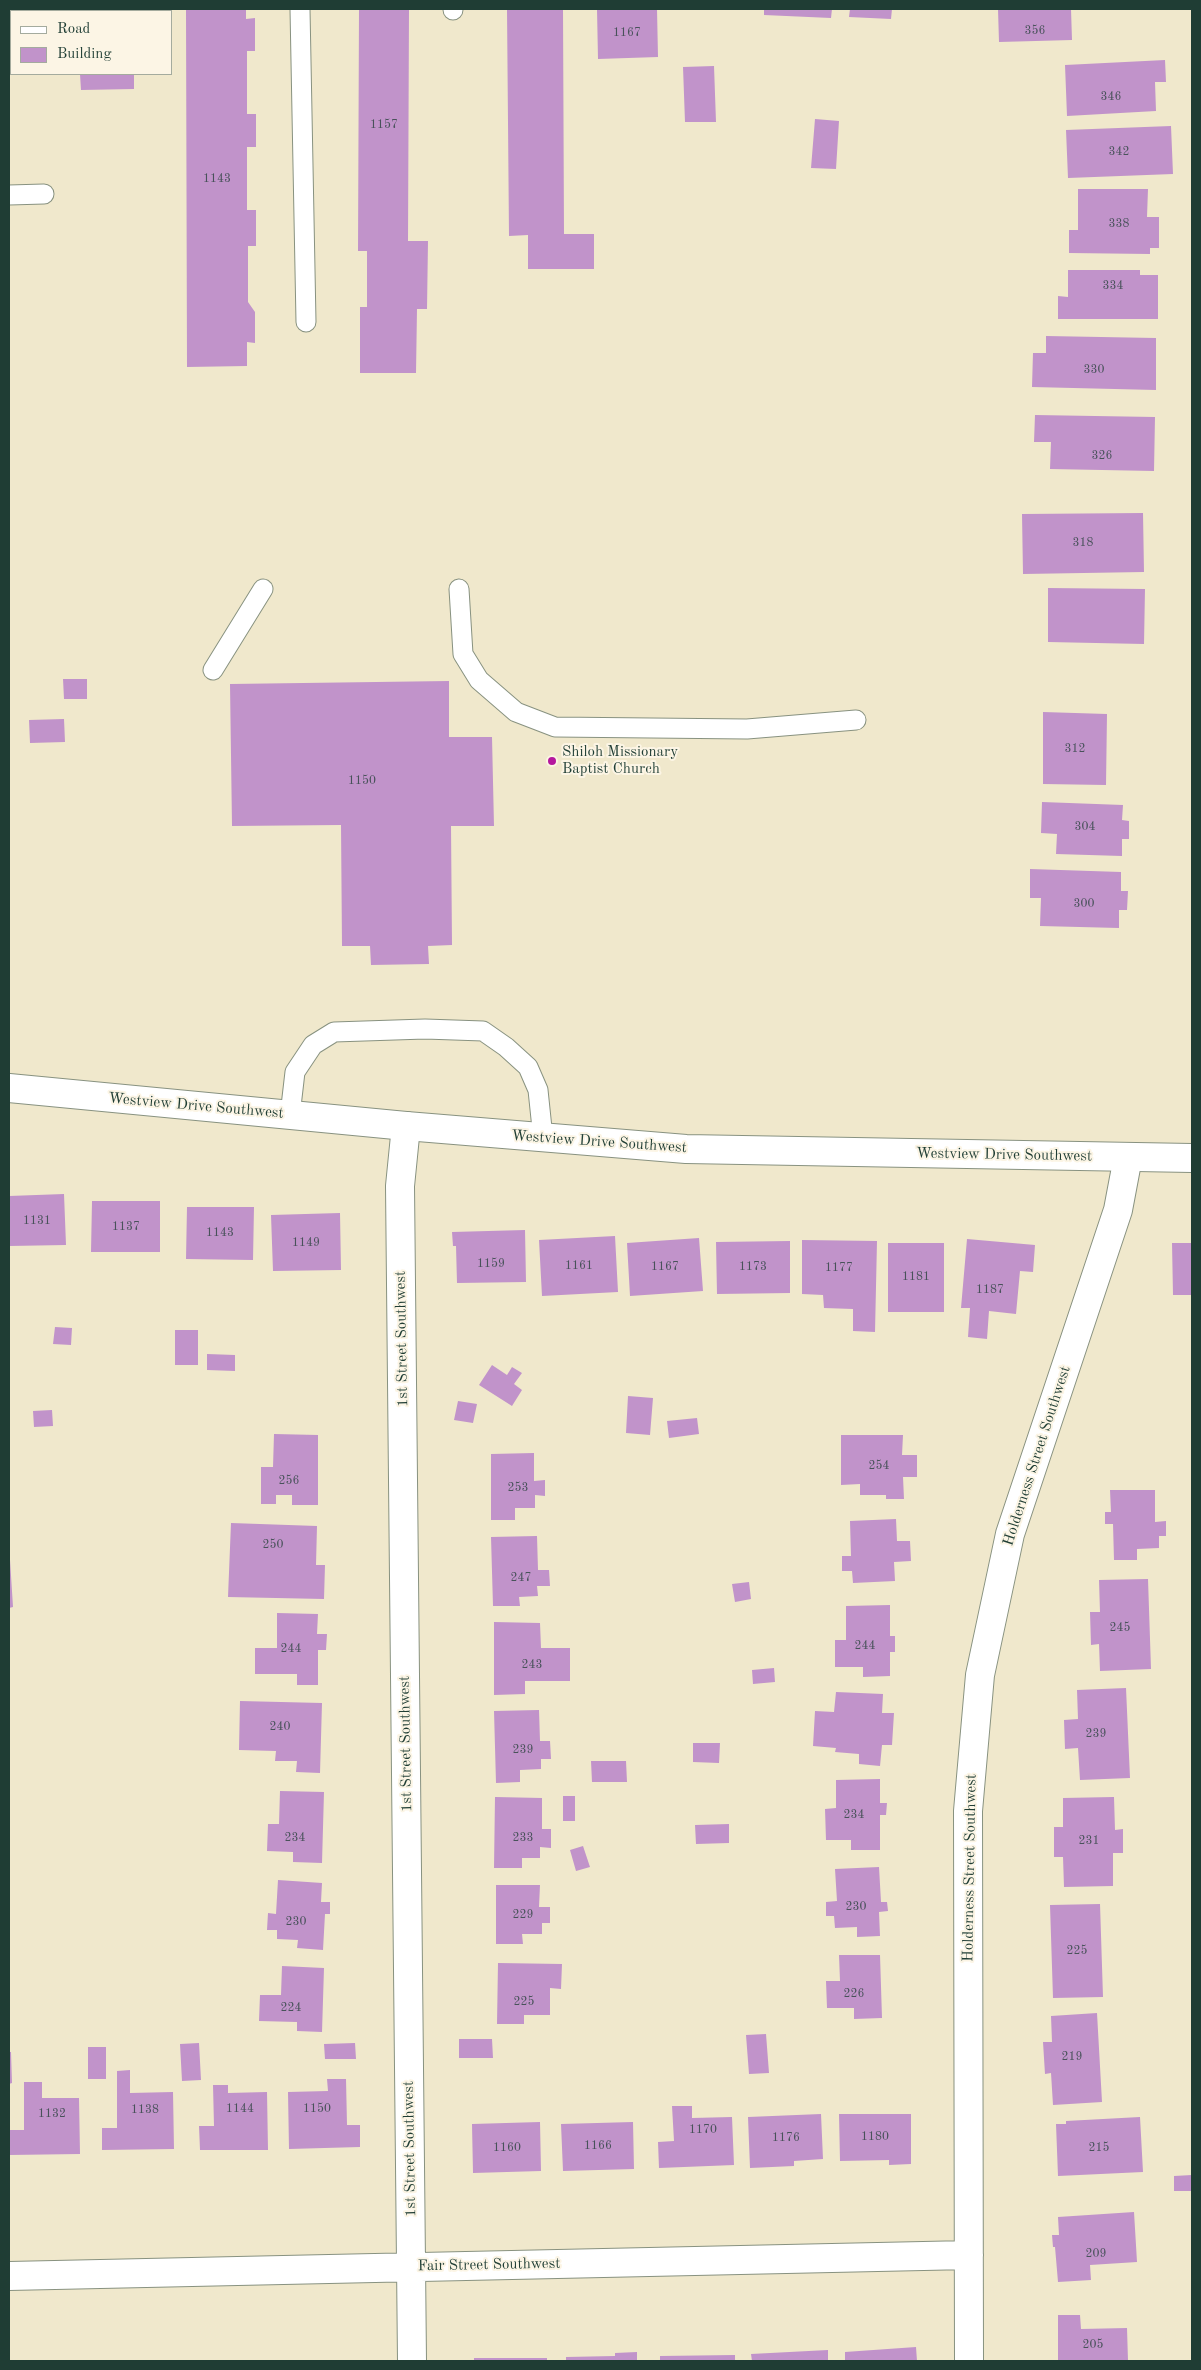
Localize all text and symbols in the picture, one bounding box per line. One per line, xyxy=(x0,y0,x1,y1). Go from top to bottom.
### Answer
legend xyxy=(10,10,172,75)
text: Road xyxy=(57,22,90,37)
house number: 356 xyxy=(1025,24,1045,38)
house number: 1167 xyxy=(613,26,641,40)
text: Building xyxy=(57,47,112,62)
house number: 346 xyxy=(1101,90,1121,104)
house number: 1157 xyxy=(370,118,398,132)
house number: 342 xyxy=(1109,145,1129,159)
house number: 1143 xyxy=(203,172,231,186)
house number: 338 xyxy=(1109,217,1129,231)
house number: 334 xyxy=(1103,279,1123,293)
house number: 330 xyxy=(1084,363,1104,377)
house number: 326 xyxy=(1092,449,1112,463)
house number: 318 xyxy=(1073,536,1093,550)
house number: 312 xyxy=(1065,742,1085,756)
place label: Shiloh Missionary Baptist Church xyxy=(562,743,678,778)
marker: Shiloh Missionary Baptist Church xyxy=(546,755,558,767)
house number: 1150 xyxy=(348,774,376,788)
house number: 304 xyxy=(1075,820,1095,834)
house number: 300 xyxy=(1074,897,1094,911)
street label: Westview Drive Southwest xyxy=(108,1089,284,1123)
street label: Westview Drive Southwest xyxy=(511,1127,687,1157)
street label: Westview Drive Southwest xyxy=(916,1144,1092,1166)
house number: 1131 xyxy=(23,1214,51,1228)
house number: 1137 xyxy=(112,1220,140,1234)
house number: 1143 xyxy=(206,1226,234,1240)
house number: 1149 xyxy=(292,1236,320,1250)
house number: 1159 xyxy=(477,1257,505,1271)
house number: 1161 xyxy=(565,1259,593,1273)
house number: 1167 xyxy=(651,1260,679,1274)
house number: 1173 xyxy=(739,1260,767,1274)
house number: 1177 xyxy=(825,1261,853,1275)
house number: 1181 xyxy=(902,1270,930,1284)
street label: 1st Street Southwest xyxy=(392,1271,412,1407)
house number: 1187 xyxy=(976,1283,1004,1297)
street label: Holderness Street Southwest xyxy=(999,1364,1075,1548)
house number: 254 xyxy=(869,1459,889,1473)
house number: 256 xyxy=(279,1474,299,1488)
house number: 253 xyxy=(508,1481,528,1495)
house number: 250 xyxy=(263,1538,283,1552)
house number: 247 xyxy=(511,1571,531,1585)
house number: 245 xyxy=(1110,1621,1130,1635)
house number: 244 xyxy=(855,1639,875,1653)
house number: 244 xyxy=(281,1642,301,1656)
house number: 243 xyxy=(522,1658,542,1672)
street label: 1st Street Southwest xyxy=(396,1676,416,1812)
house number: 240 xyxy=(270,1720,290,1734)
house number: 239 xyxy=(1086,1727,1106,1741)
house number: 239 xyxy=(513,1743,533,1757)
street label: Holderness Street Southwest xyxy=(959,1774,981,1962)
house number: 234 xyxy=(844,1808,864,1822)
house number: 234 xyxy=(285,1831,305,1845)
house number: 233 xyxy=(513,1831,533,1845)
house number: 231 xyxy=(1079,1834,1099,1848)
house number: 230 xyxy=(846,1900,866,1914)
house number: 229 xyxy=(513,1908,533,1922)
house number: 230 xyxy=(286,1915,306,1929)
house number: 225 xyxy=(1067,1944,1087,1958)
house number: 226 xyxy=(844,1987,864,2001)
house number: 225 xyxy=(514,1995,534,2009)
house number: 224 xyxy=(281,2001,301,2015)
house number: 219 xyxy=(1062,2050,1082,2064)
street label: 1st Street Southwest xyxy=(400,2081,420,2217)
house number: 1144 xyxy=(226,2102,254,2116)
house number: 1150 xyxy=(303,2102,331,2116)
house number: 1138 xyxy=(131,2103,159,2117)
house number: 1132 xyxy=(38,2107,66,2121)
house number: 1170 xyxy=(689,2123,717,2137)
house number: 1180 xyxy=(861,2130,889,2144)
house number: 1176 xyxy=(772,2131,800,2145)
house number: 1166 xyxy=(584,2139,612,2153)
house number: 1160 xyxy=(493,2141,521,2155)
house number: 215 xyxy=(1089,2141,1109,2155)
house number: 209 xyxy=(1086,2247,1106,2261)
street label: Fair Street Southwest xyxy=(418,2255,560,2275)
house number: 205 xyxy=(1083,2338,1103,2352)

